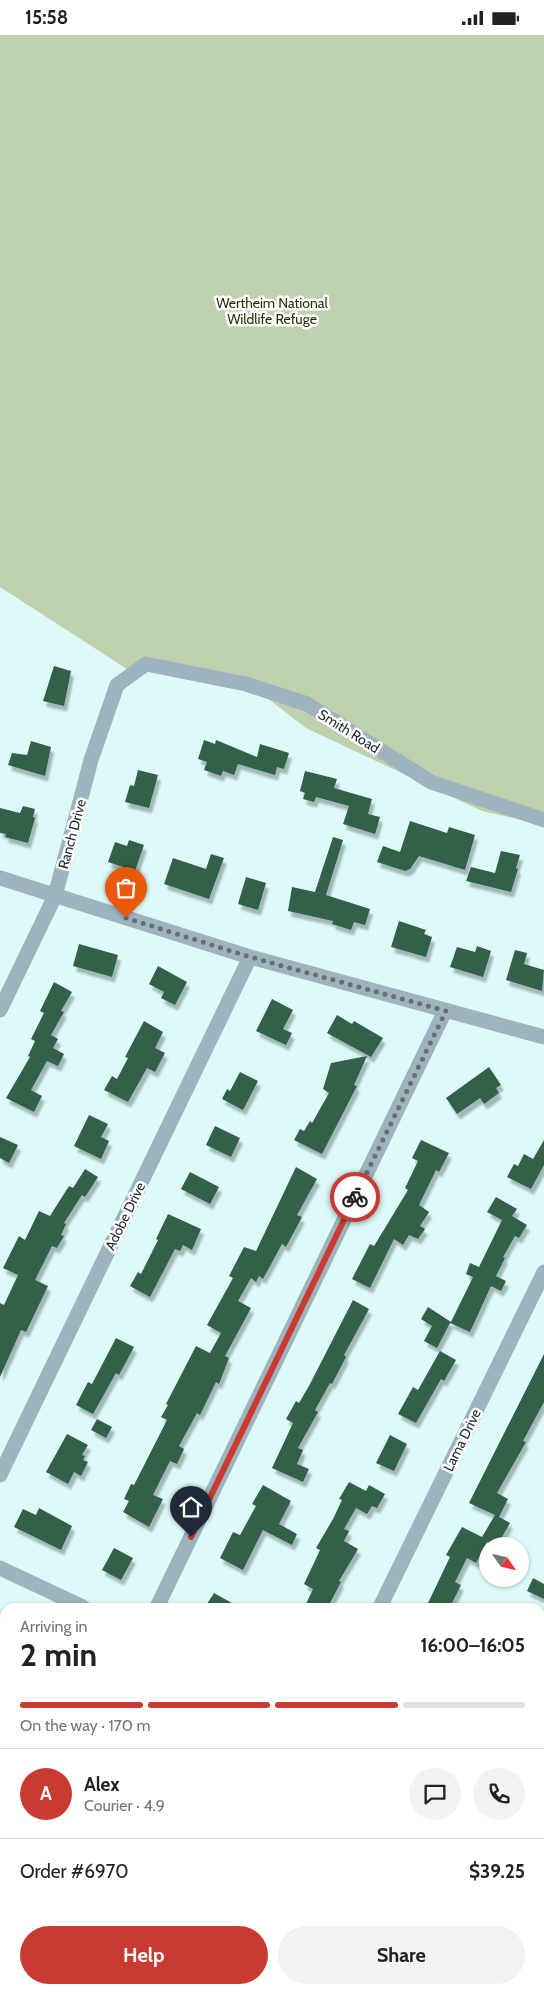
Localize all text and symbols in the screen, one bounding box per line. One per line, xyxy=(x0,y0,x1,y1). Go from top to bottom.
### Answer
text: 15:58 xyxy=(25,6,68,29)
park label: Wertheim National Wildlife Refuge xyxy=(216,294,329,328)
street label: Smith Road xyxy=(315,705,383,757)
street label: Ranch Drive xyxy=(54,797,90,871)
pin xyxy=(105,867,147,918)
icon: bag xyxy=(112,874,140,902)
courier xyxy=(330,1172,380,1222)
street label: Adobe Drive xyxy=(101,1179,149,1253)
icon: bike xyxy=(341,1183,369,1211)
street label: Lama Drive xyxy=(439,1406,485,1474)
pin xyxy=(170,1486,212,1537)
icon: home xyxy=(177,1493,205,1521)
north arrow xyxy=(479,1537,529,1587)
map controls xyxy=(479,1537,529,1587)
text: Arriving in xyxy=(20,1617,87,1636)
text: 16:00–16:05 xyxy=(420,1634,525,1657)
text: 2 min xyxy=(20,1635,97,1674)
text: On the way · 170 m xyxy=(20,1716,151,1735)
button: chat xyxy=(409,1768,461,1820)
button: phone xyxy=(473,1768,525,1820)
text: Alex xyxy=(84,1773,120,1796)
text: A xyxy=(40,1782,52,1805)
text: Courier · 4.9 xyxy=(84,1796,165,1815)
text: Order #6970 xyxy=(20,1860,128,1883)
text: $39.25 xyxy=(469,1860,525,1883)
button: Help xyxy=(20,1926,268,1984)
button: Share xyxy=(278,1926,525,1984)

